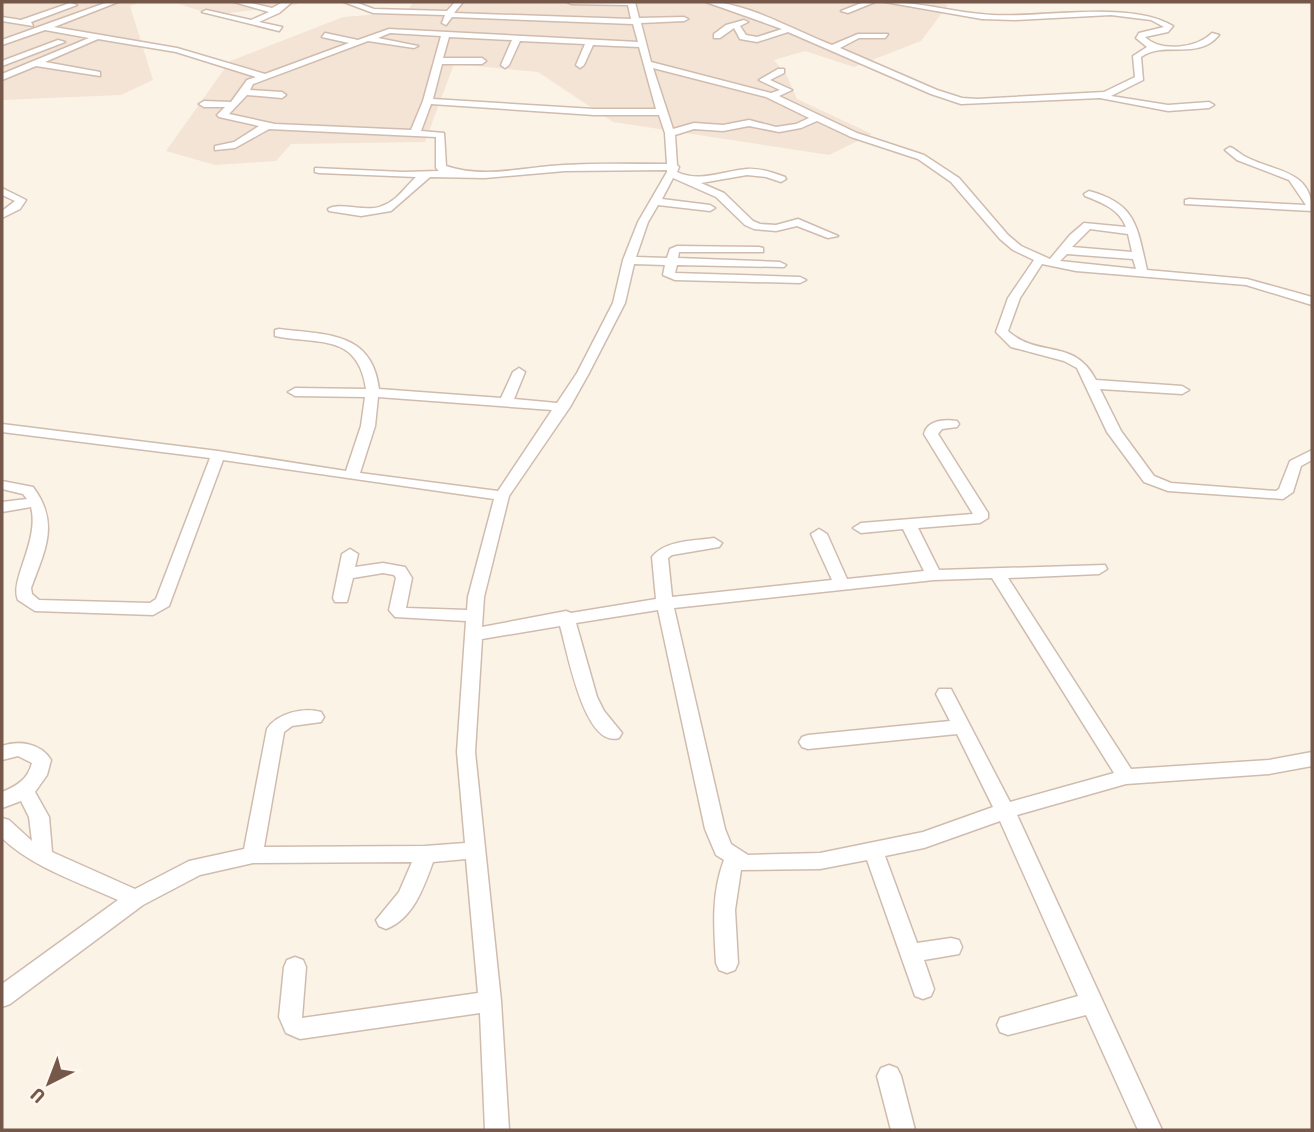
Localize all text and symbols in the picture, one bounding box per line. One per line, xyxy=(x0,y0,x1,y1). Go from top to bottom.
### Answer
north arrow xyxy=(14,1048,84,1118)
text: U xyxy=(26,1084,49,1108)

